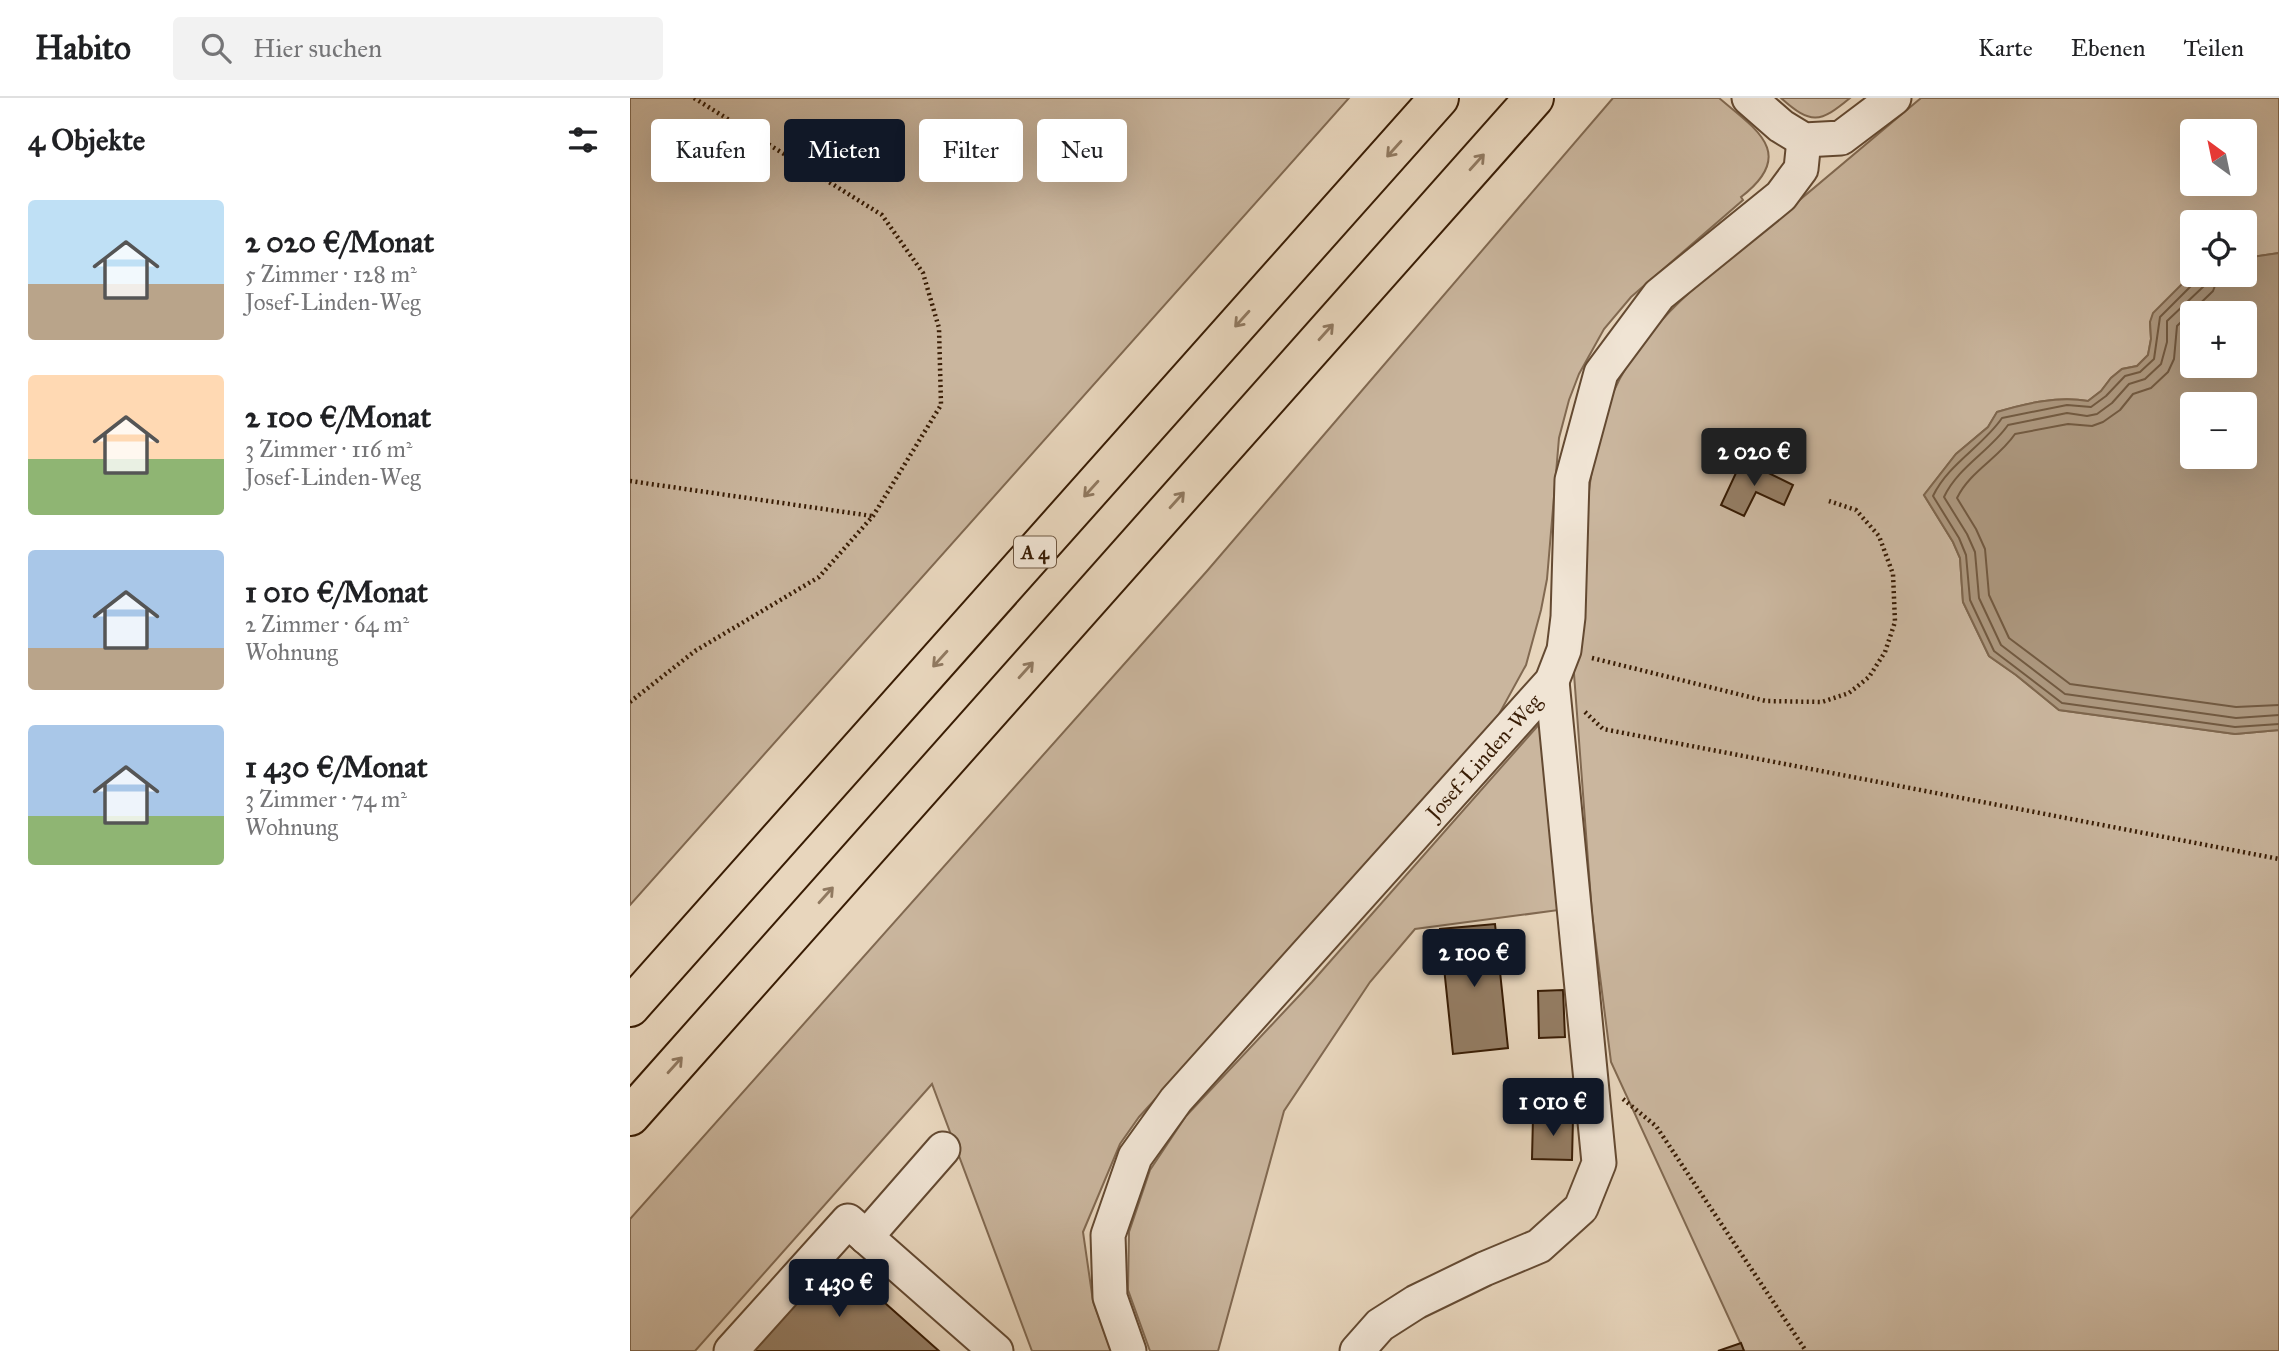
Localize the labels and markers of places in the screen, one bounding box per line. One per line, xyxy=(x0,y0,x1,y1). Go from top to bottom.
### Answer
pin: 2 020 € xyxy=(1689,428,1819,488)
pin: 2 100 € xyxy=(1409,930,1539,989)
pin: 1 010 € xyxy=(1488,1079,1618,1138)
pin: 1 430 € xyxy=(774,1260,904,1319)

